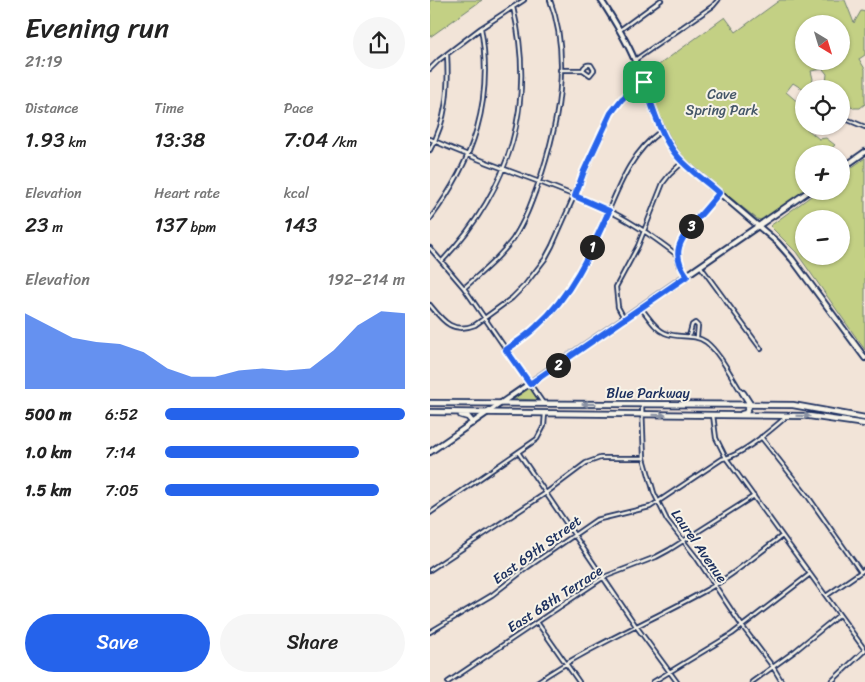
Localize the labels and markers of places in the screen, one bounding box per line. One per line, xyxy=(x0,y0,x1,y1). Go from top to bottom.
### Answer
pin xyxy=(623,61,665,103)
pin: 3 xyxy=(678,214,704,238)
pin: 1 xyxy=(580,234,604,260)
pin: 2 xyxy=(546,352,570,378)

